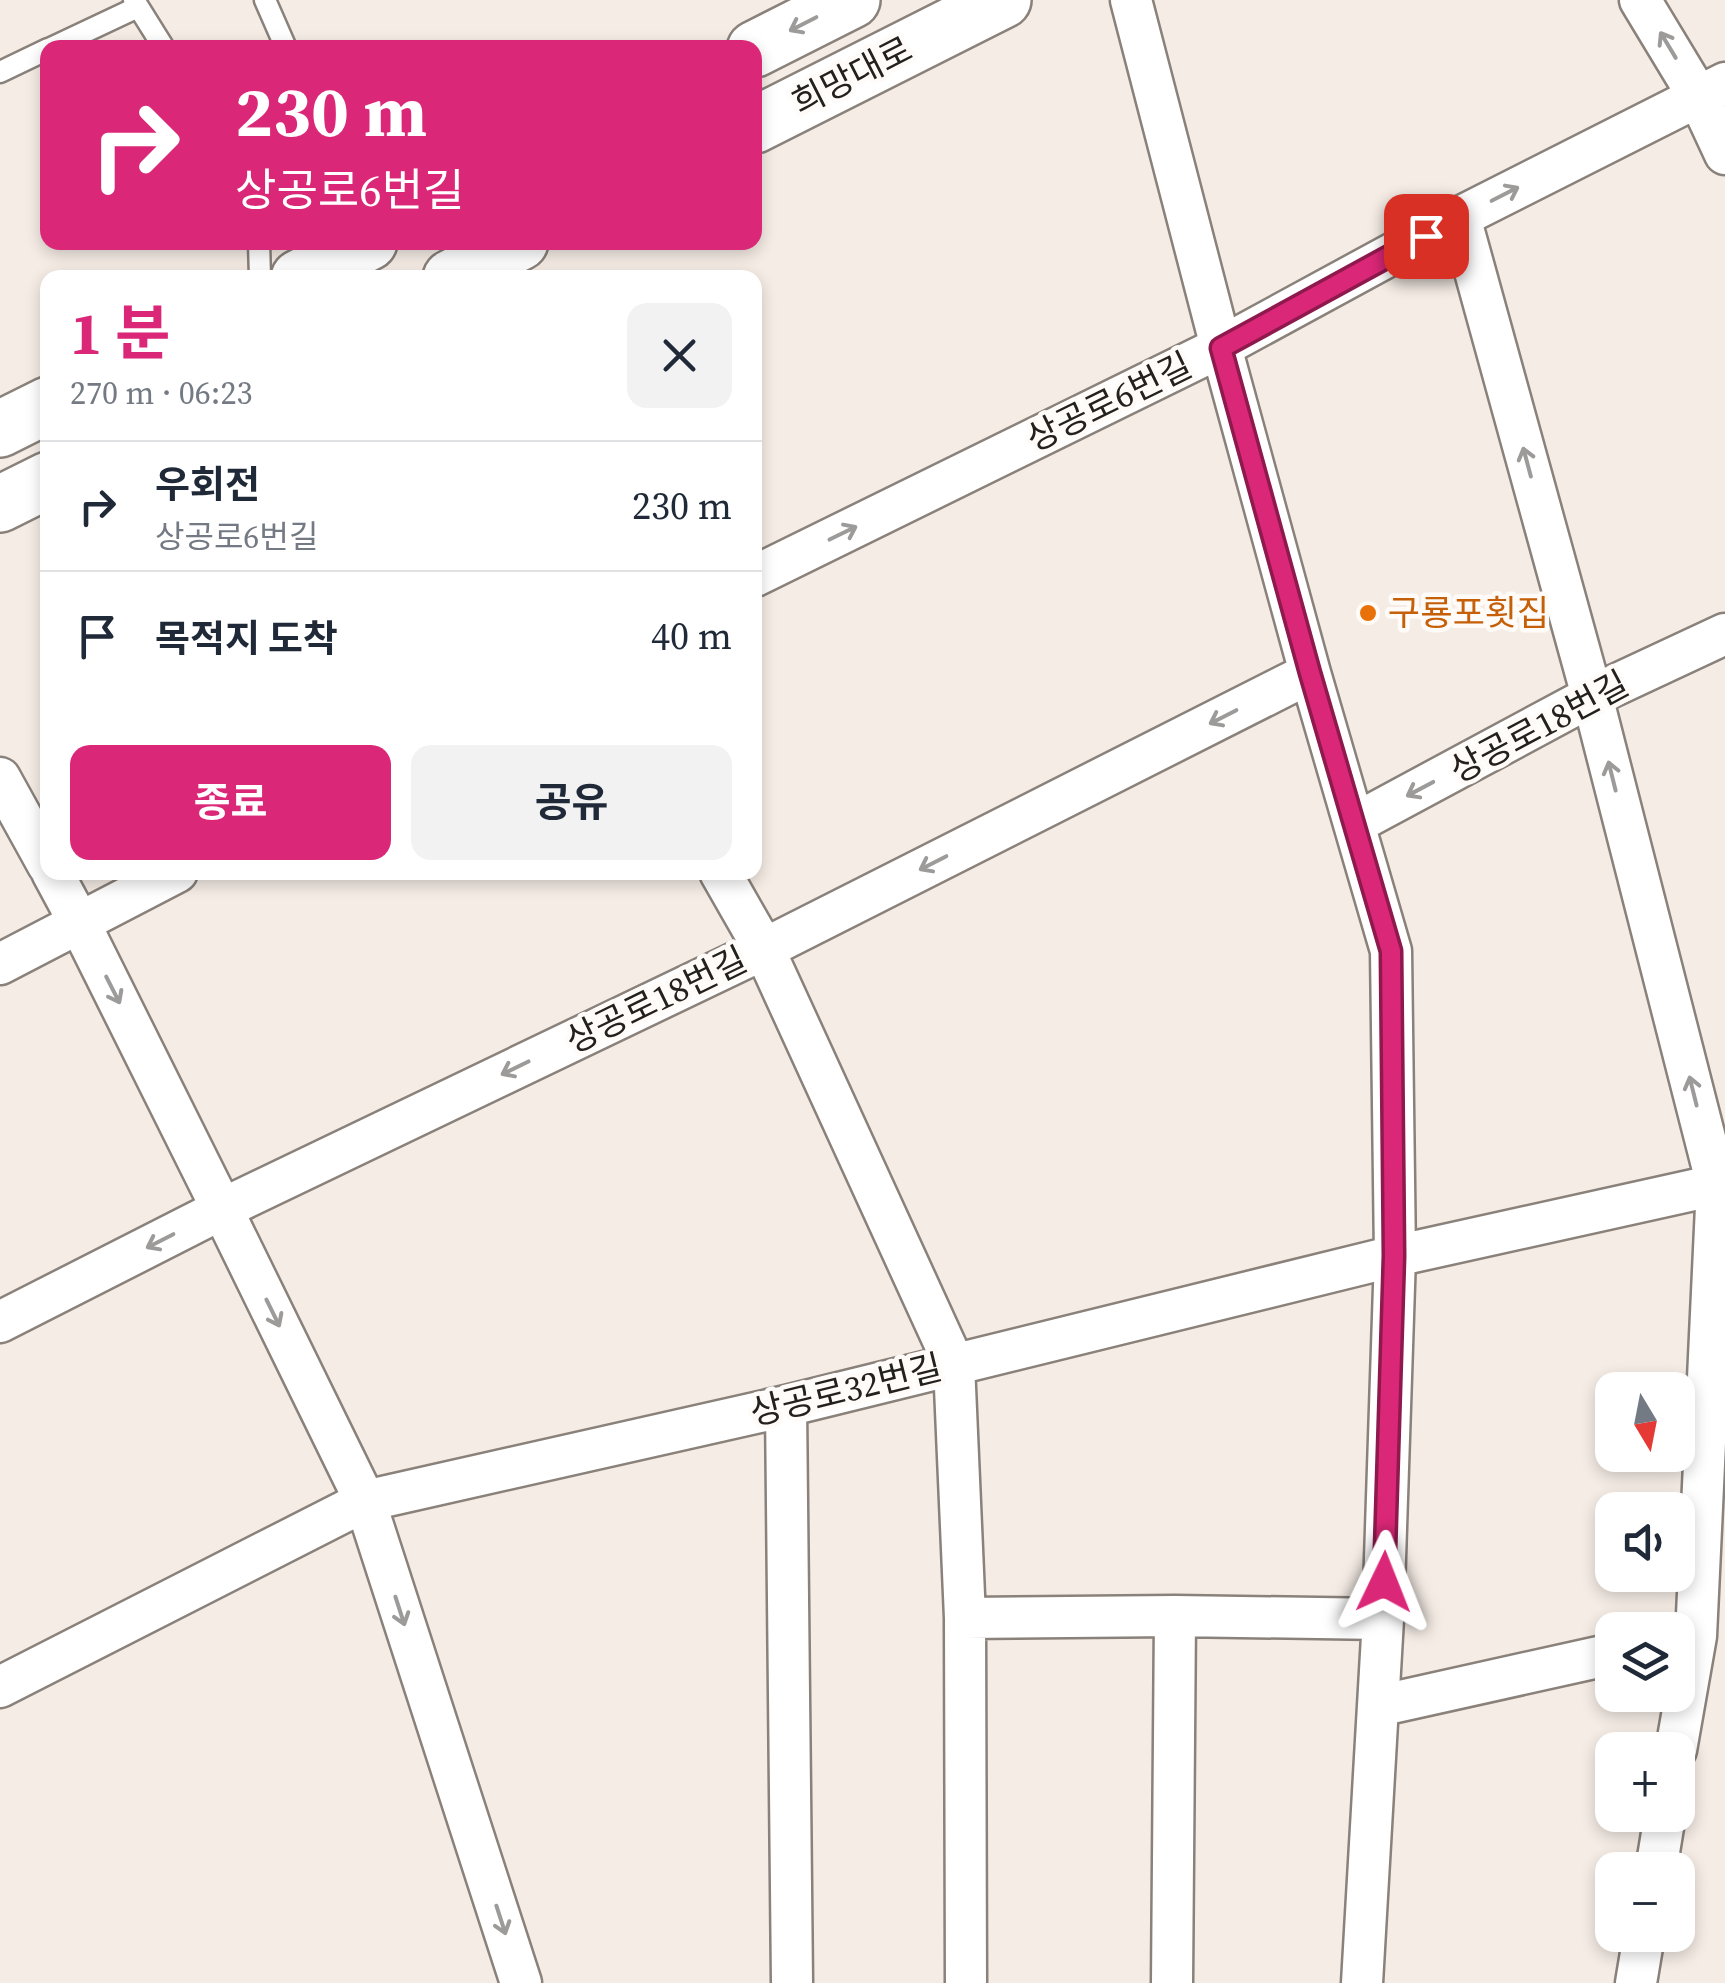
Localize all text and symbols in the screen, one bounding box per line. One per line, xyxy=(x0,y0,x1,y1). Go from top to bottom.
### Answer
one-way arrow xyxy=(789,16,819,35)
street label: 희망대로 xyxy=(784,25,920,127)
one-way arrow xyxy=(1658,31,1678,60)
text: 230 m xyxy=(235,63,427,159)
icon: right xyxy=(70,80,200,210)
text: 상공로6번길 xyxy=(235,159,465,221)
one-way arrow xyxy=(1490,183,1520,202)
pin xyxy=(1384,194,1469,279)
icon: arrive xyxy=(1399,209,1454,264)
text: 1 분 xyxy=(70,292,171,374)
button: close xyxy=(627,303,732,408)
street label: 상공로6번길 xyxy=(1018,341,1200,463)
text: 270 m · 06:23 xyxy=(70,371,252,415)
one-way arrow xyxy=(1517,447,1536,478)
text: 우회전 xyxy=(155,459,260,511)
icon: right xyxy=(70,479,125,534)
text: 230 m xyxy=(632,480,732,532)
text: 상공로6번길 xyxy=(155,515,318,559)
one-way arrow xyxy=(827,523,857,542)
place label: 구룡포횟집 xyxy=(1388,589,1549,637)
marker: 구룡포횟집 xyxy=(1357,602,1379,624)
icon: arrive xyxy=(70,609,125,664)
text: 40 m xyxy=(651,610,732,662)
text: 목적지 도착 xyxy=(155,613,338,665)
street label: 상공로18번길 xyxy=(1441,660,1637,794)
one-way arrow xyxy=(1208,708,1238,727)
button: 종료 xyxy=(70,745,391,860)
button: 공유 xyxy=(411,745,732,860)
one-way arrow xyxy=(1602,761,1621,792)
one-way arrow xyxy=(1405,780,1435,799)
one-way arrow xyxy=(918,855,948,874)
street label: 상공로18번길 xyxy=(557,935,755,1065)
one-way arrow xyxy=(104,975,123,1004)
one-way arrow xyxy=(501,1060,531,1079)
one-way arrow xyxy=(1682,1076,1701,1107)
one-way arrow xyxy=(145,1232,175,1251)
one-way arrow xyxy=(264,1297,283,1327)
street label: 상공로32번길 xyxy=(745,1343,947,1437)
north arrow xyxy=(1595,1372,1695,1472)
map controls xyxy=(1595,1372,1695,1952)
button: sound xyxy=(1595,1492,1695,1592)
position arrow xyxy=(1332,1530,1436,1634)
one-way arrow xyxy=(393,1594,411,1626)
button: layers xyxy=(1595,1612,1695,1712)
button: + xyxy=(1595,1732,1695,1832)
button: − xyxy=(1595,1852,1695,1952)
one-way arrow xyxy=(493,1903,511,1935)

